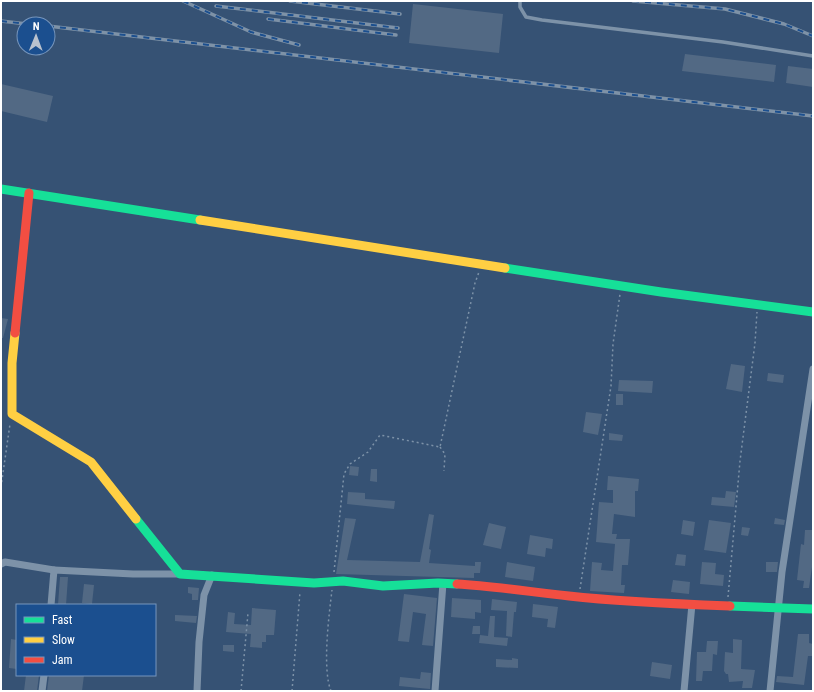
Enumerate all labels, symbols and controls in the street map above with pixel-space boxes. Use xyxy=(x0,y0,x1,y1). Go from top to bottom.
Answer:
north arrow xyxy=(16,16,56,56)
text: N xyxy=(33,20,40,33)
legend xyxy=(16,604,156,676)
text: Fast xyxy=(52,613,73,627)
text: Slow xyxy=(52,633,75,647)
text: Jam xyxy=(52,653,73,667)

